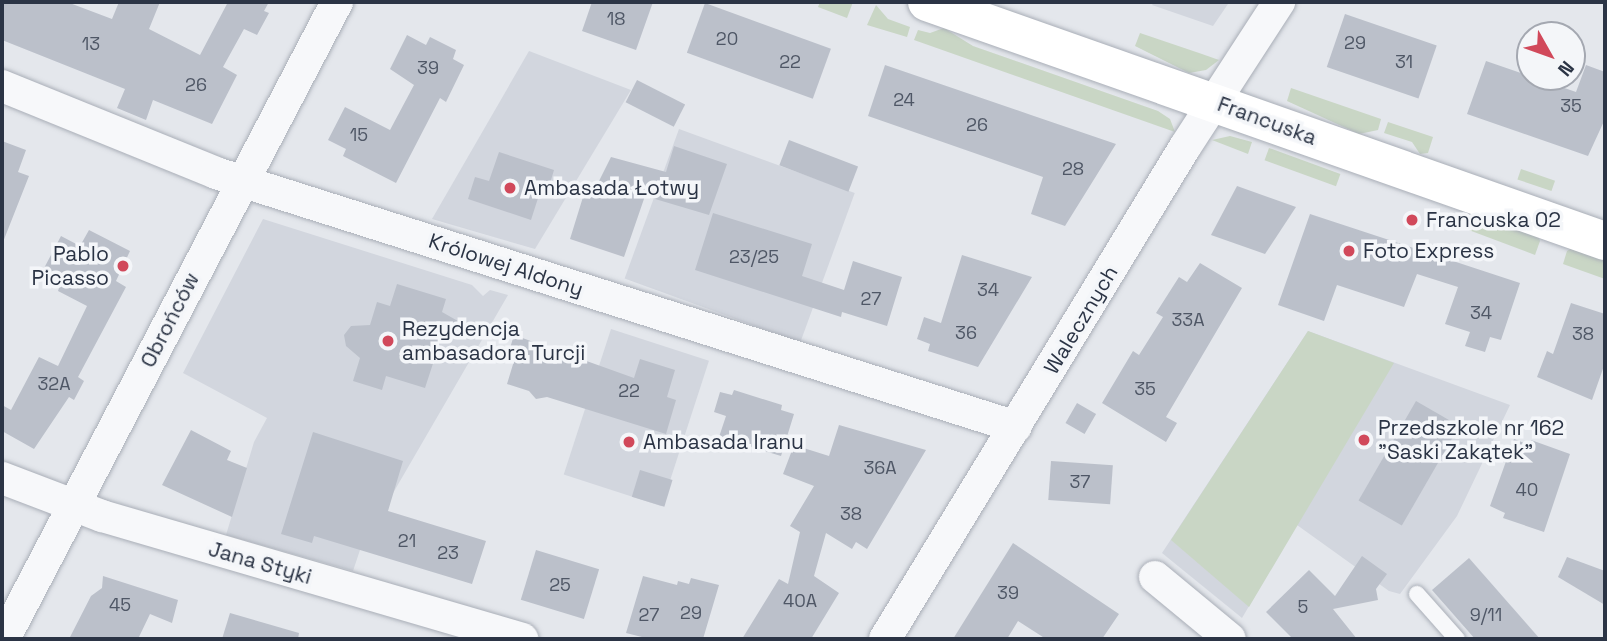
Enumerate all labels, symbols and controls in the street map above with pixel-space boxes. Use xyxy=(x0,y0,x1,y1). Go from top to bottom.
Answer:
house number: 18 xyxy=(607,8,625,30)
north arrow xyxy=(1516,21,1586,91)
house number: 20 xyxy=(716,28,738,50)
house number: 29 xyxy=(1344,32,1366,54)
house number: 13 xyxy=(82,33,100,55)
house number: 22 xyxy=(779,51,801,73)
house number: 31 xyxy=(1395,51,1413,73)
text: N xyxy=(1552,56,1580,81)
house number: 39 xyxy=(417,57,439,79)
house number: 26 xyxy=(185,74,207,96)
house number: 24 xyxy=(893,89,915,111)
street label: Francuska xyxy=(1214,91,1320,151)
house number: 35 xyxy=(1560,95,1582,117)
house number: 26 xyxy=(966,114,988,136)
house number: 15 xyxy=(350,124,368,146)
house number: 28 xyxy=(1062,158,1084,180)
place label: Ambasada Łotwy xyxy=(524,175,699,201)
marker: Ambasada Łotwy xyxy=(502,180,518,196)
place label: Francuska 02 xyxy=(1426,207,1561,233)
marker: Francuska 02 xyxy=(1404,212,1420,228)
street label: Królowej Aldony xyxy=(425,228,587,302)
place label: Foto Express xyxy=(1363,238,1494,264)
place label: Pablo Picasso xyxy=(32,241,109,291)
marker: Foto Express xyxy=(1341,243,1357,259)
house number: 23/25 xyxy=(729,246,779,268)
marker: Pablo Picasso xyxy=(115,258,131,274)
street label: Walecznych xyxy=(1039,261,1123,379)
street label: Obrońców xyxy=(135,268,205,372)
house number: 34 xyxy=(977,279,999,301)
house number: 27 xyxy=(861,288,881,310)
house number: 34 xyxy=(1470,302,1492,324)
house number: 33A xyxy=(1171,309,1205,331)
place label: Rezydencja ambasadora Turcji xyxy=(402,316,586,366)
house number: 36 xyxy=(955,322,977,344)
house number: 38 xyxy=(1572,323,1594,345)
marker: Rezydencja ambasadora Turcji xyxy=(380,333,396,349)
house number: 32A xyxy=(37,373,71,395)
house number: 35 xyxy=(1134,378,1156,400)
house number: 22 xyxy=(618,380,640,402)
place label: Przedszkole nr 162 "Saski Zakątek" xyxy=(1378,415,1564,465)
place label: Ambasada Iranu xyxy=(643,429,804,455)
marker: Przedszkole nr 162 "Saski Zakątek" xyxy=(1356,432,1372,448)
marker: Ambasada Iranu xyxy=(621,434,637,450)
house number: 36A xyxy=(863,457,897,479)
house number: 37 xyxy=(1069,471,1091,493)
house number: 40 xyxy=(1516,479,1538,501)
house number: 38 xyxy=(840,503,862,525)
house number: 21 xyxy=(398,530,416,552)
street label: Jana Styki xyxy=(205,536,315,590)
house number: 23 xyxy=(437,542,459,564)
house number: 25 xyxy=(549,574,571,596)
house number: 39 xyxy=(997,582,1019,604)
house number: 40A xyxy=(783,590,817,612)
house number: 45 xyxy=(109,594,131,616)
house number: 5 xyxy=(1298,596,1308,618)
house number: 29 xyxy=(680,602,702,624)
house number: 27 xyxy=(639,604,659,626)
house number: 9/11 xyxy=(1470,604,1502,626)

